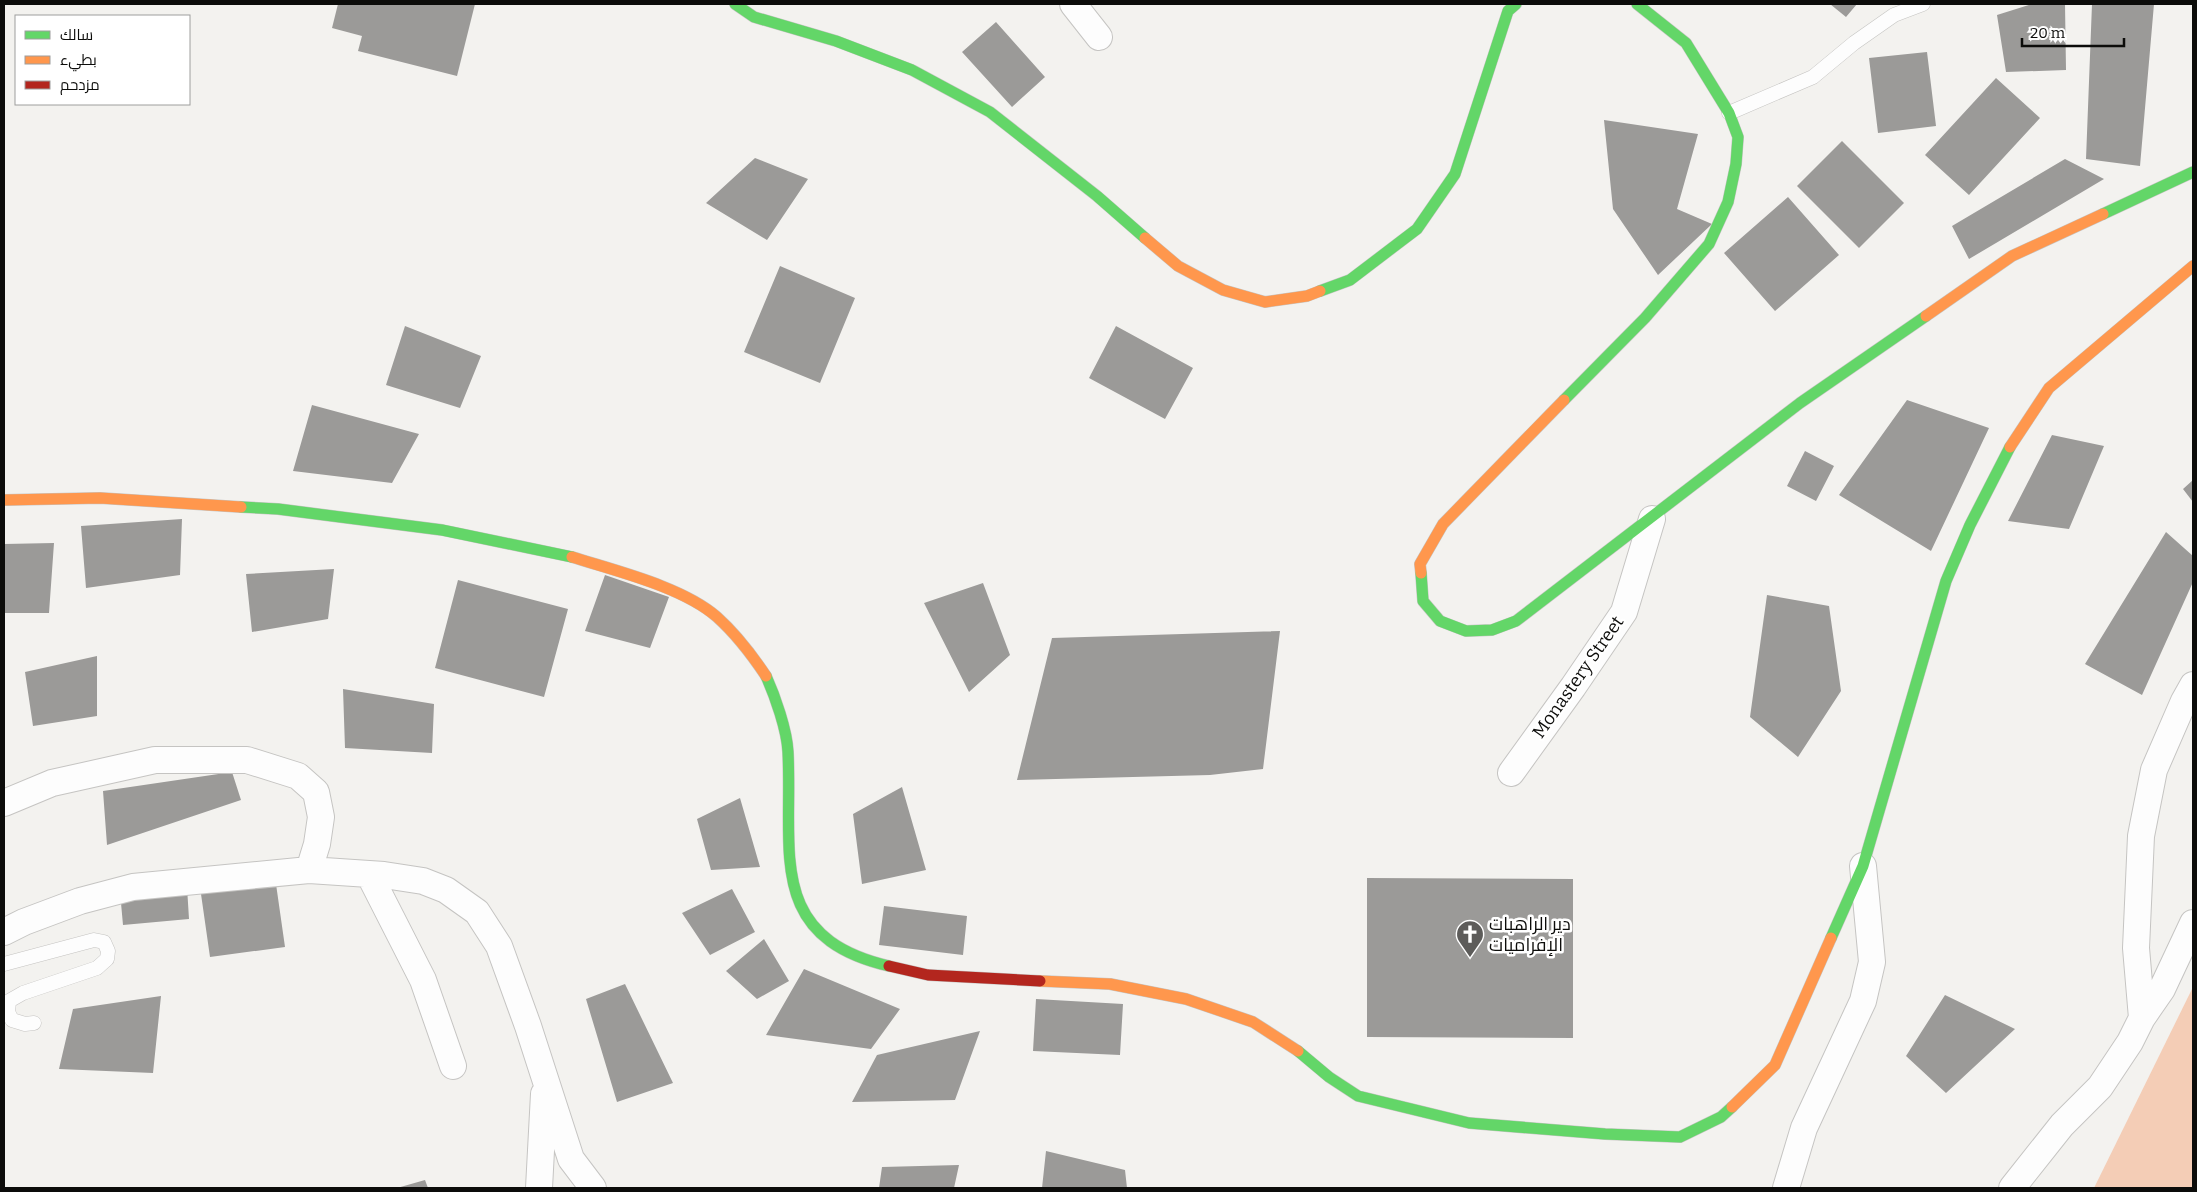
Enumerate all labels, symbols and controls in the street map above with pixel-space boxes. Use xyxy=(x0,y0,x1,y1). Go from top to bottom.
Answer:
legend xyxy=(15,15,190,105)
scale bar xyxy=(2022,15,2124,47)
text: 20 m xyxy=(2030,24,2066,42)
text: سالك xyxy=(60,26,93,44)
text: بطيء xyxy=(60,51,97,72)
text: مزدحم xyxy=(60,76,100,95)
street label: Monastery Street xyxy=(1528,611,1629,742)
place label: دير الراهبات الإفراميات xyxy=(1489,913,1571,956)
church icon: دير الراهبات الإفراميات xyxy=(1455,919,1485,958)

